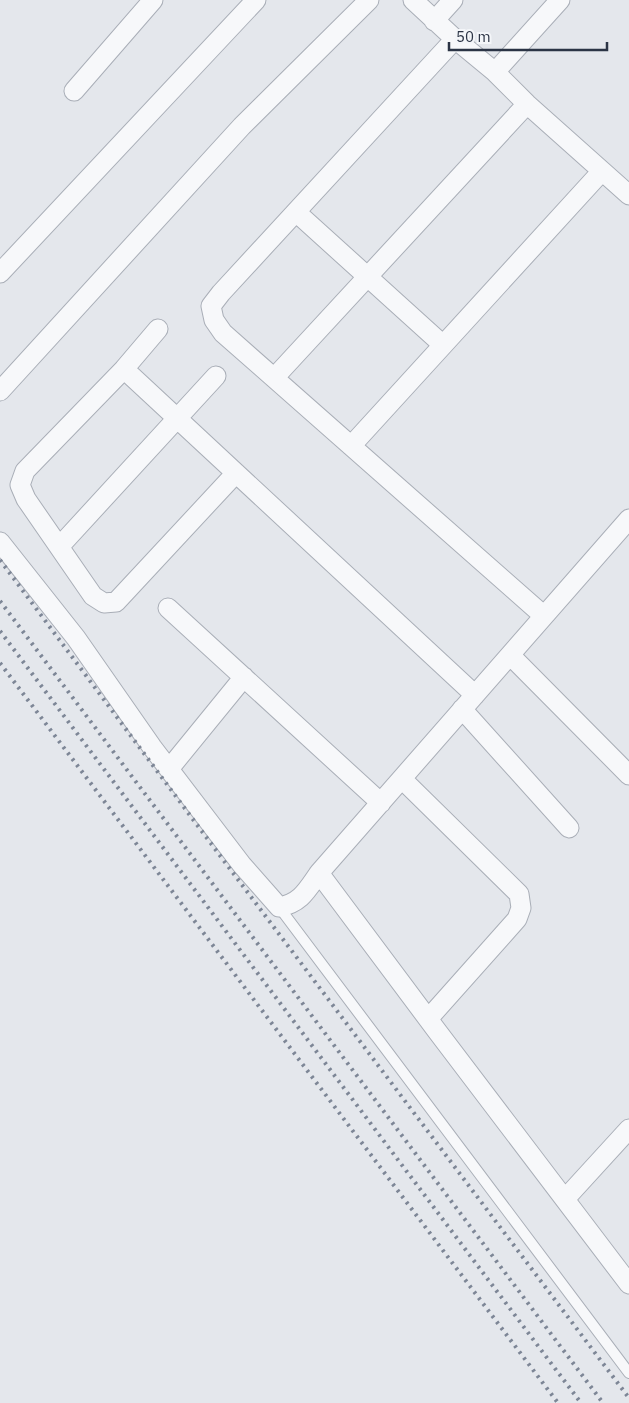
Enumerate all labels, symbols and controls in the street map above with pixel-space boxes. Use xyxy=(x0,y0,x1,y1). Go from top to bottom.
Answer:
scale bar xyxy=(449,20,606,52)
text: 50 m xyxy=(456,27,491,46)

